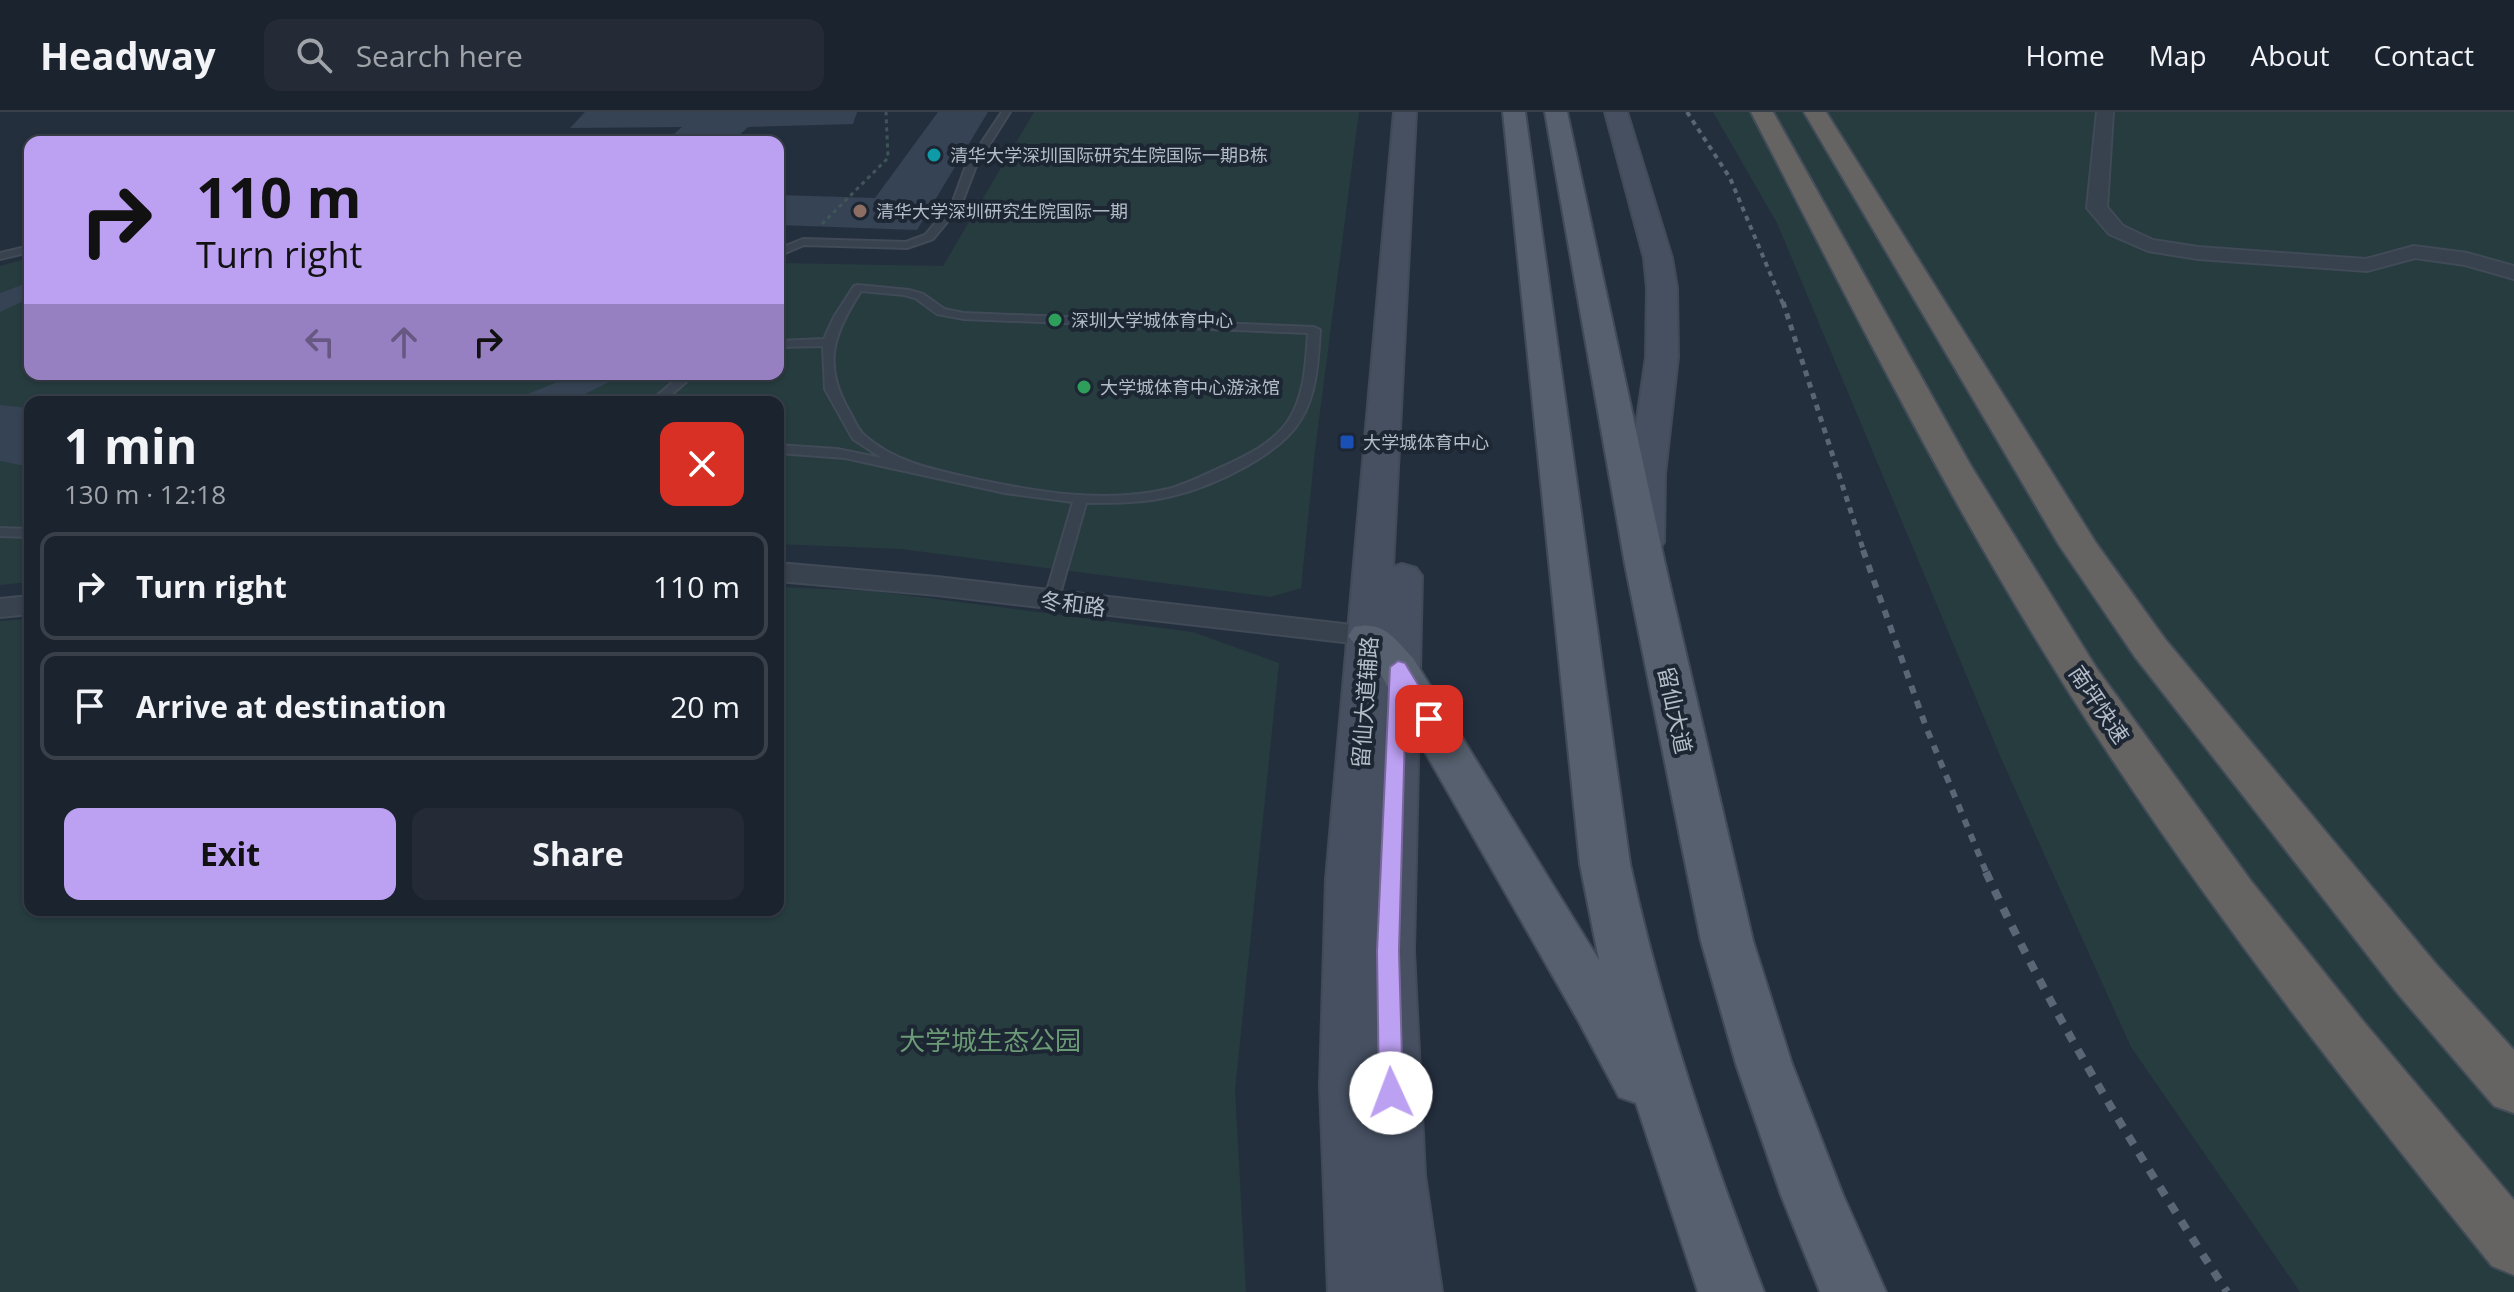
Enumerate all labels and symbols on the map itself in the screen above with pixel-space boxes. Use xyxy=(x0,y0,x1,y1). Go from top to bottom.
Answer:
place label: 清华大学深圳国际研究生院国际一期B栋 xyxy=(950,143,1268,167)
marker: 清华大学深圳国际研究生院国际一期B栋 xyxy=(925,146,943,164)
place label: 清华大学深圳研究生院国际一期 xyxy=(876,199,1128,223)
marker: 清华大学深圳研究生院国际一期 xyxy=(851,202,869,220)
place label: 深圳大学城体育中心 xyxy=(1071,308,1233,332)
marker: 深圳大学城体育中心 xyxy=(1046,311,1064,329)
place label: 大学城体育中心游泳馆 xyxy=(1100,375,1280,399)
marker: 大学城体育中心游泳馆 xyxy=(1075,378,1093,396)
place label: 大学城体育中心 xyxy=(1363,430,1489,454)
marker: 大学城体育中心 xyxy=(1338,433,1356,451)
street label: 冬和路 xyxy=(1038,584,1108,622)
street label: 留仙大道辅路 xyxy=(1344,635,1384,769)
street label: 南坪快速 xyxy=(2063,659,2137,749)
street label: 留仙大道 xyxy=(1652,664,1700,756)
pin xyxy=(1395,685,1463,753)
park label: 大学城生态公园 xyxy=(899,1022,1081,1058)
position arrow xyxy=(1349,1051,1433,1135)

